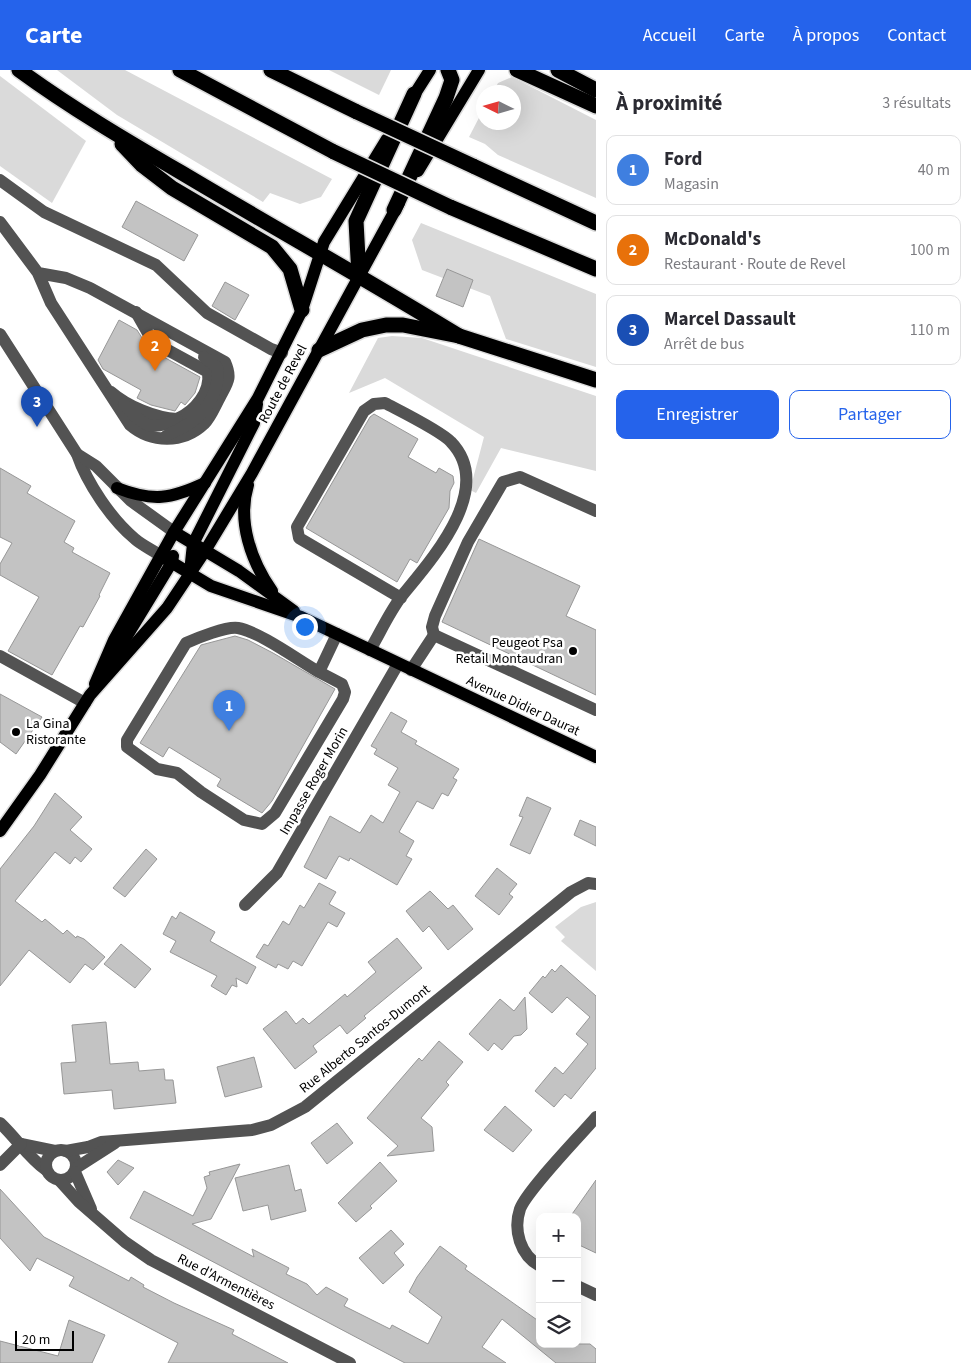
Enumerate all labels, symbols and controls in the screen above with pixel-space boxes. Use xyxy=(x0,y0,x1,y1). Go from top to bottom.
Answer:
text: Carte xyxy=(25,18,82,53)
text: Accueil xyxy=(643,23,696,48)
text: Carte xyxy=(724,23,765,48)
text: À propos xyxy=(793,23,859,48)
text: Contact xyxy=(887,23,946,48)
north arrow xyxy=(476,85,521,130)
text: À proximité xyxy=(616,88,722,118)
text: 3 résultats xyxy=(882,92,951,114)
text: Ford xyxy=(664,146,702,173)
text: 1 xyxy=(629,159,637,181)
text: 40 m xyxy=(918,159,950,181)
text: Magasin xyxy=(664,173,719,195)
text: McDonald's xyxy=(664,226,761,253)
text: 2 xyxy=(629,239,637,261)
text: 100 m xyxy=(910,239,950,261)
text: Restaurant · Route de Revel xyxy=(664,253,846,275)
text: Marcel Dassault xyxy=(664,306,796,333)
text: 3 xyxy=(629,319,637,341)
text: 110 m xyxy=(910,319,950,341)
pin: 2 xyxy=(139,330,171,371)
text: Arrêt de bus xyxy=(664,333,744,355)
street label: Route de Revel xyxy=(254,341,312,427)
pin: 3 xyxy=(21,386,53,427)
button: Enregistrer xyxy=(616,390,779,439)
button: Partager xyxy=(789,390,951,439)
your location xyxy=(292,614,318,640)
place label: Peugeot Psa Retail Montaudran xyxy=(456,633,563,669)
marker: Peugeot Psa Retail Montaudran xyxy=(567,645,579,657)
street label: Avenue Didier Daurat xyxy=(463,671,583,741)
pin: 1 xyxy=(213,690,245,731)
place label: La Gina Ristorante xyxy=(26,714,86,750)
street label: Impasse Roger Morin xyxy=(275,723,353,839)
marker: La Gina Ristorante xyxy=(10,726,22,738)
street label: Rue Alberto Santos-Dumont xyxy=(295,980,435,1098)
map controls xyxy=(536,1213,581,1348)
button: + xyxy=(536,1213,581,1258)
street label: Rue d'Armentières xyxy=(174,1249,278,1315)
button: − xyxy=(536,1258,581,1303)
button: layers xyxy=(536,1303,581,1348)
scale bar xyxy=(15,1328,74,1351)
text: 20 m xyxy=(22,1330,50,1350)

